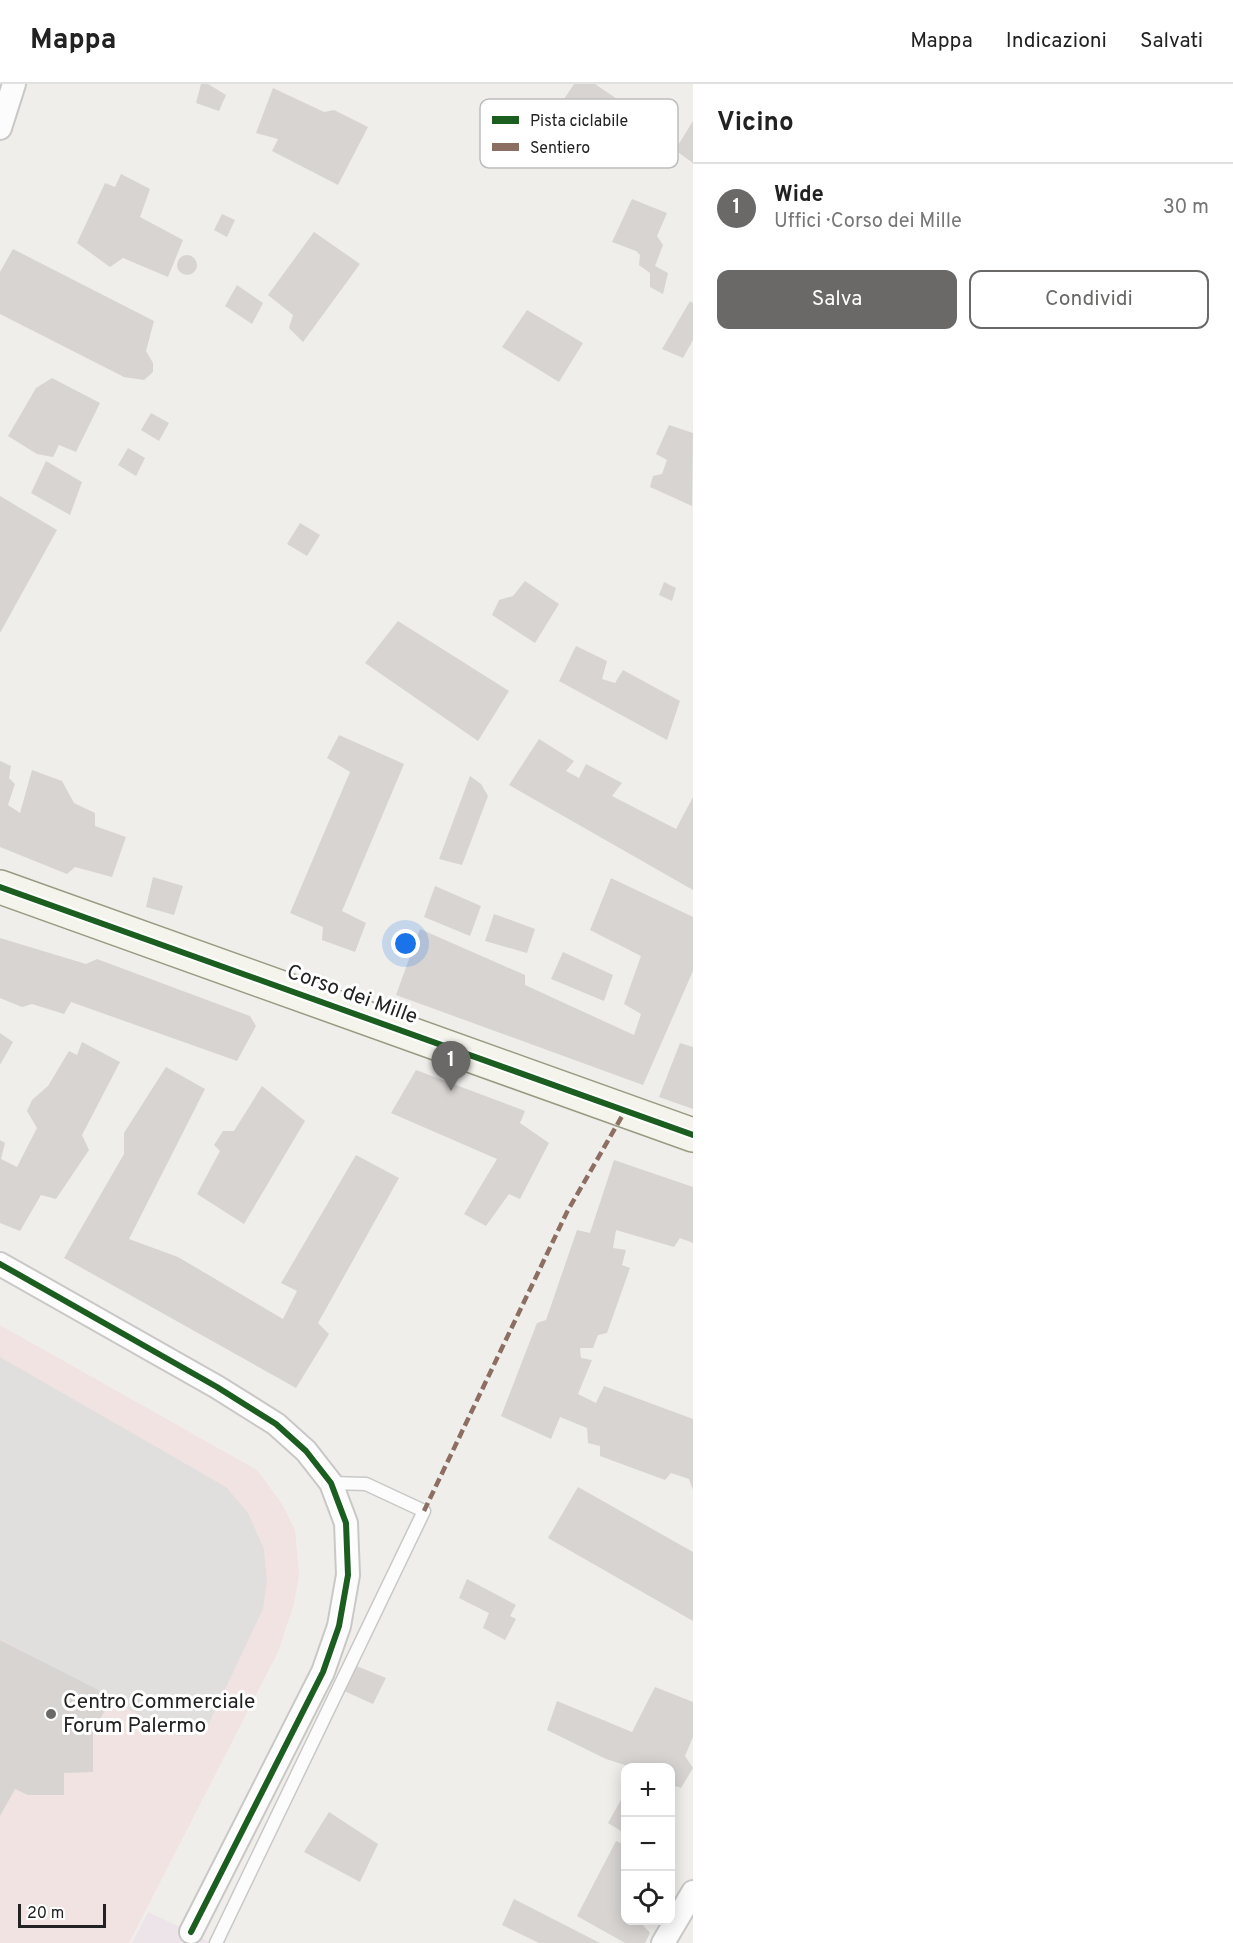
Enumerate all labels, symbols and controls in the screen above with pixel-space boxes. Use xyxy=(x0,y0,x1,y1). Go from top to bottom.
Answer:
text: Mappa xyxy=(30,23,116,59)
text: Mappa xyxy=(910,28,973,55)
text: Indicazioni xyxy=(1006,28,1107,55)
text: Salvati xyxy=(1140,28,1203,55)
legend xyxy=(480,99,678,168)
text: Vicino xyxy=(717,107,794,140)
text: Pista ciclabile xyxy=(530,112,628,132)
text: Sentiero xyxy=(530,139,590,159)
text: Wide xyxy=(774,182,824,209)
text: 1 xyxy=(733,195,741,221)
text: 30 m xyxy=(1163,195,1209,221)
text: Uffici · Corso dei Mille xyxy=(774,209,962,235)
button: Salva xyxy=(717,270,957,329)
button: Condividi xyxy=(969,270,1209,329)
your location xyxy=(391,929,420,958)
street label: Corso dei Mille xyxy=(283,959,421,1031)
pin: 1 xyxy=(432,1042,470,1091)
place label: Centro Commerciale Forum Palermo xyxy=(63,1689,255,1740)
marker: Centro Commerciale Forum Palermo xyxy=(44,1707,58,1721)
map controls xyxy=(621,1763,675,1925)
button: + xyxy=(621,1763,675,1817)
button: − xyxy=(621,1817,675,1871)
button: locate xyxy=(621,1871,675,1925)
scale bar xyxy=(18,1901,106,1928)
text: 20 m xyxy=(27,1904,64,1924)

